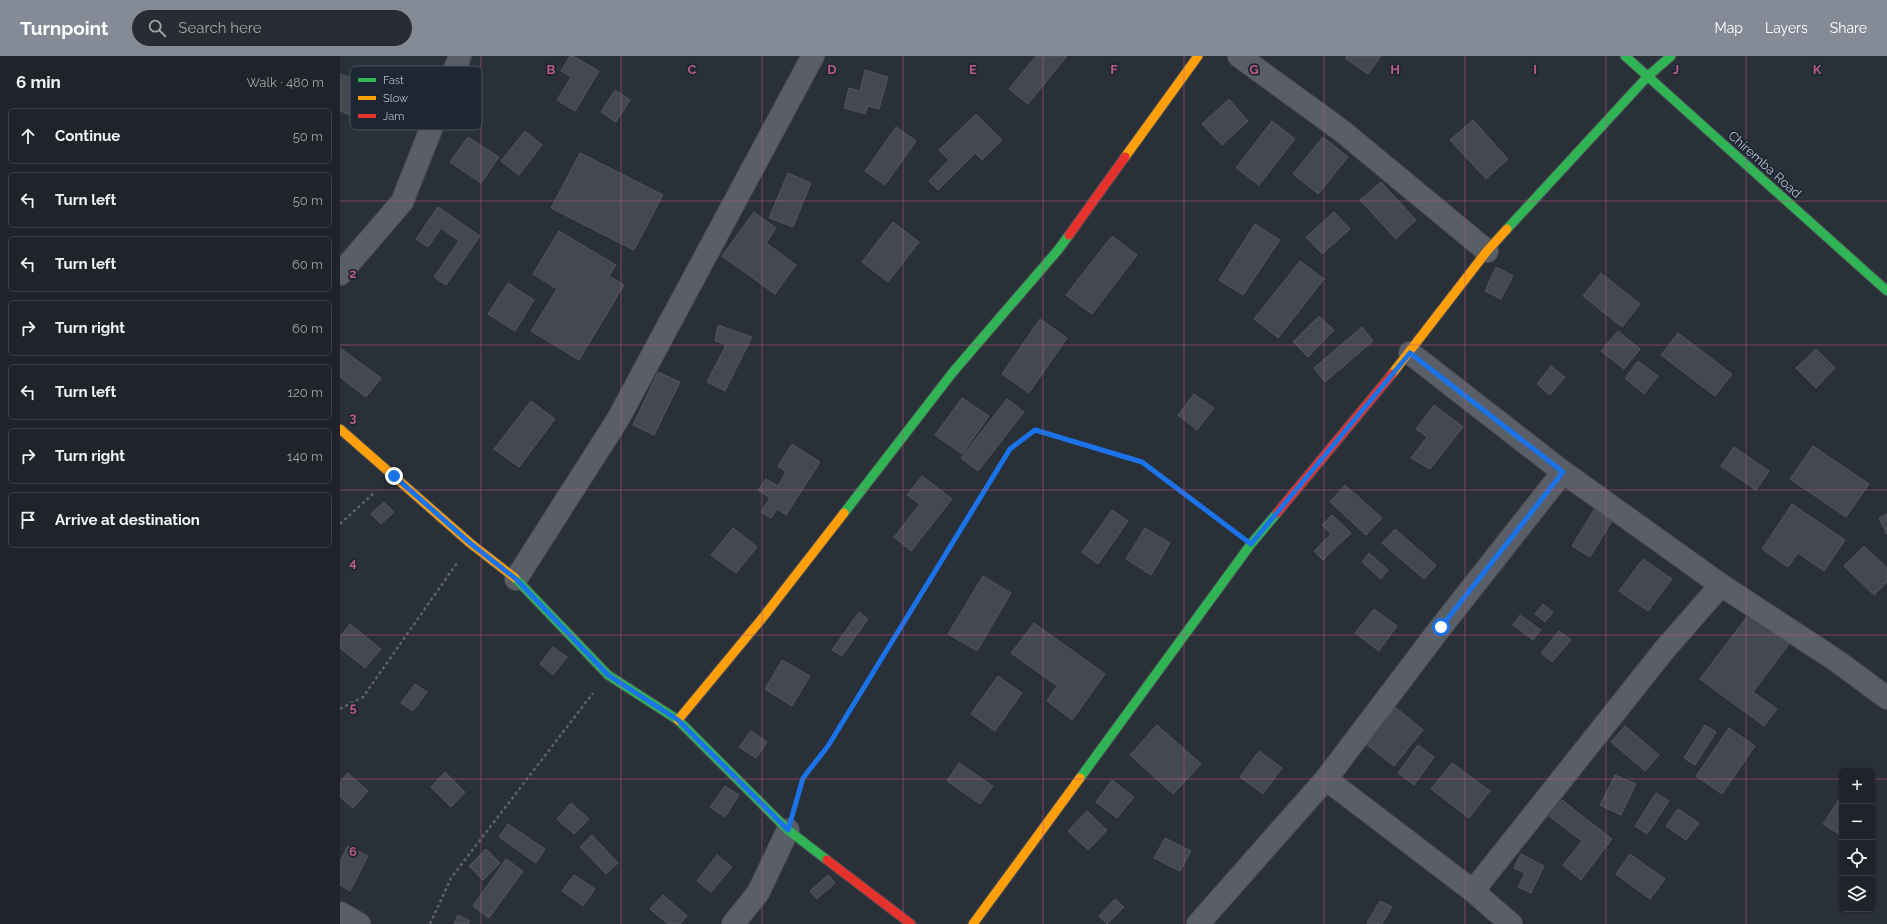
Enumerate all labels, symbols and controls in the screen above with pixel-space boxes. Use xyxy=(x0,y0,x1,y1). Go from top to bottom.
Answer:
search box xyxy=(132,10,412,46)
text: Turnpoint xyxy=(20,17,108,39)
icon: search xyxy=(146,17,168,39)
text: Search here xyxy=(178,19,262,37)
text: Map xyxy=(1715,20,1743,36)
text: Layers xyxy=(1765,20,1808,36)
text: Share xyxy=(1830,20,1867,36)
text: B xyxy=(547,62,556,77)
text: C xyxy=(688,62,697,77)
text: D xyxy=(827,62,837,77)
text: E xyxy=(969,62,977,77)
text: F xyxy=(1110,62,1118,77)
text: G xyxy=(1249,62,1259,77)
text: H xyxy=(1390,62,1400,77)
text: I xyxy=(1533,62,1537,77)
text: J xyxy=(1673,62,1679,77)
text: K xyxy=(1813,62,1822,77)
legend xyxy=(350,66,482,130)
text: 6 min xyxy=(16,72,61,92)
text: Fast xyxy=(383,74,404,87)
text: Walk · 480 m xyxy=(246,75,324,90)
text: Slow xyxy=(383,92,408,105)
text: Jam xyxy=(383,110,404,123)
icon: ahead xyxy=(17,125,39,147)
text: Continue xyxy=(55,127,120,145)
street label: Chiremba Road xyxy=(1725,128,1804,201)
text: 50 m xyxy=(293,129,323,144)
icon: left xyxy=(17,189,39,211)
text: Turn left xyxy=(55,191,116,209)
text: 50 m xyxy=(293,193,323,208)
icon: left xyxy=(17,253,39,275)
text: Turn left xyxy=(55,255,116,273)
text: 60 m xyxy=(292,257,323,272)
text: 2 xyxy=(349,266,357,281)
icon: right xyxy=(17,317,39,339)
text: Turn right xyxy=(55,319,125,337)
text: 60 m xyxy=(292,321,323,336)
icon: left xyxy=(17,381,39,403)
text: Turn left xyxy=(55,383,116,401)
text: 120 m xyxy=(287,385,323,400)
text: 3 xyxy=(349,410,357,425)
icon: right xyxy=(17,445,39,467)
text: Turn right xyxy=(55,447,125,465)
text: 140 m xyxy=(287,449,323,464)
route end xyxy=(385,467,403,485)
icon: arrive xyxy=(17,509,39,531)
text: Arrive at destination xyxy=(55,511,200,529)
text: 4 xyxy=(349,555,357,570)
route start xyxy=(1432,618,1450,636)
text: 5 xyxy=(349,700,357,715)
map controls xyxy=(1839,768,1875,912)
button: + xyxy=(1839,768,1875,804)
button: − xyxy=(1839,804,1875,840)
button: locate xyxy=(1839,840,1875,876)
text: 6 xyxy=(349,844,357,859)
button: layers xyxy=(1839,876,1875,912)

